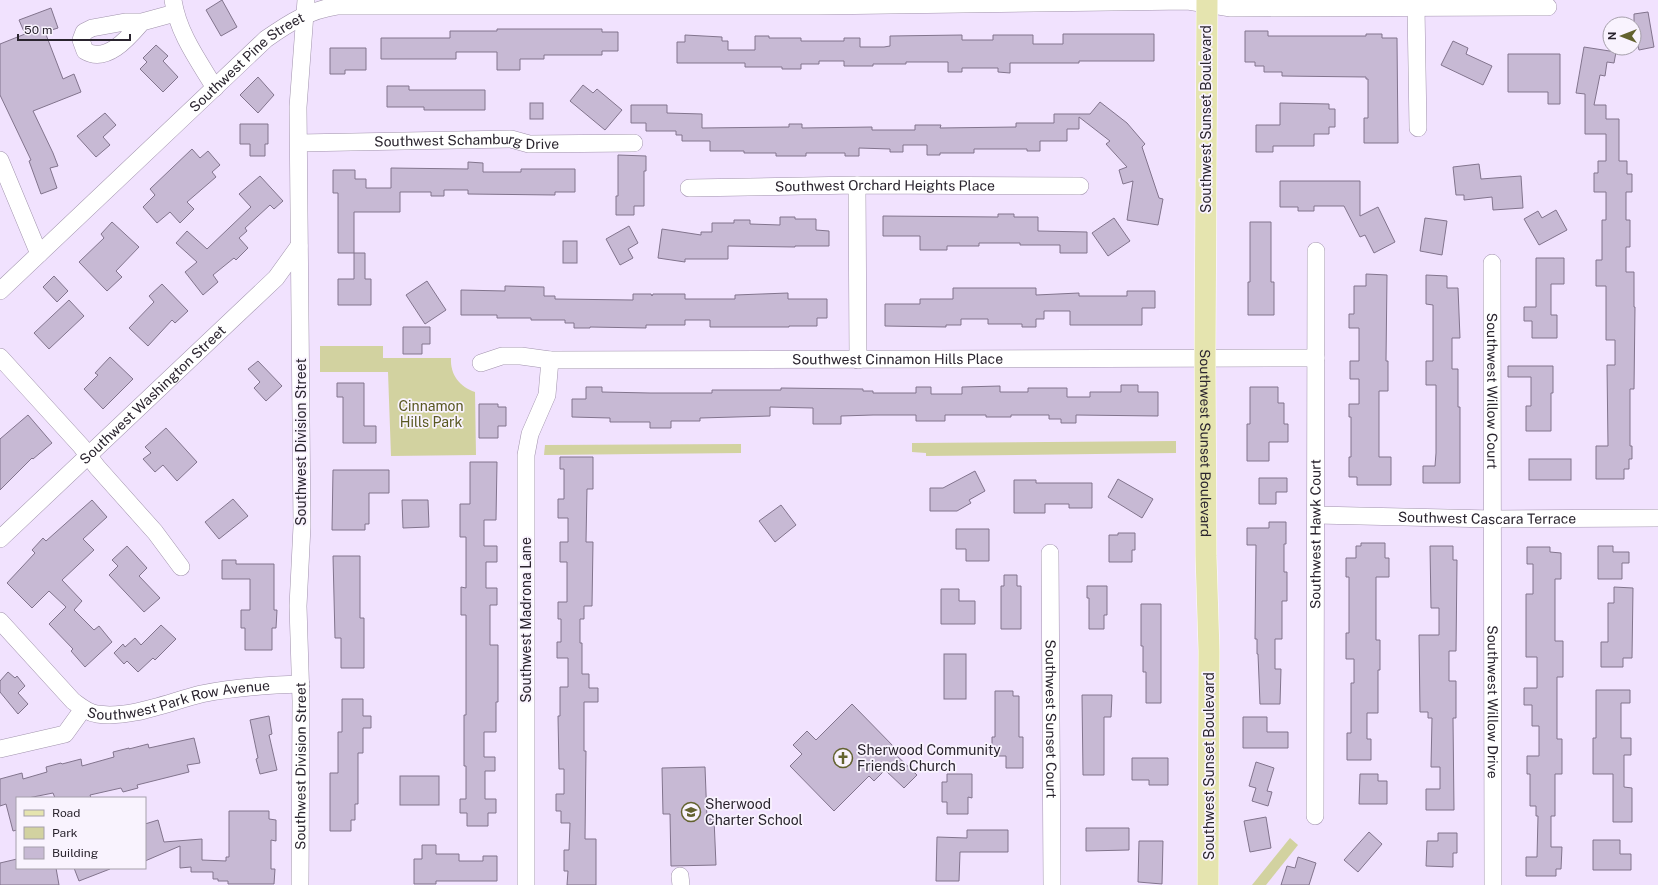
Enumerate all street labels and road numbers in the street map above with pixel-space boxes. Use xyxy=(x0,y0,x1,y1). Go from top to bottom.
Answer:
street label: Southwest Pine Street xyxy=(186,9,307,115)
street label: Southwest Sunset Boulevard xyxy=(1198,25,1214,213)
street label: Southwest Schamburg Drive xyxy=(374,131,559,152)
street label: Southwest Orchard Heights Place xyxy=(775,177,995,194)
street label: Southwest Willow Court xyxy=(1484,313,1500,469)
street label: Southwest Washington Street xyxy=(76,322,229,467)
street label: Southwest Sunset Boulevard xyxy=(1197,349,1214,537)
street label: Southwest Cinnamon Hills Place xyxy=(792,351,1003,367)
street label: Southwest Division Street xyxy=(293,358,309,526)
street label: Southwest Hawk Court xyxy=(1307,459,1324,609)
street label: Southwest Cascara Terrace xyxy=(1398,509,1576,527)
street label: Southwest Madrona Lane xyxy=(518,537,534,703)
street label: Southwest Willow Drive xyxy=(1485,625,1501,779)
street label: Southwest Sunset Court xyxy=(1043,639,1059,798)
street label: Southwest Sunset Boulevard xyxy=(1201,672,1217,860)
street label: Southwest Park Row Avenue xyxy=(85,677,270,723)
street label: Southwest Division Street xyxy=(292,682,309,850)

